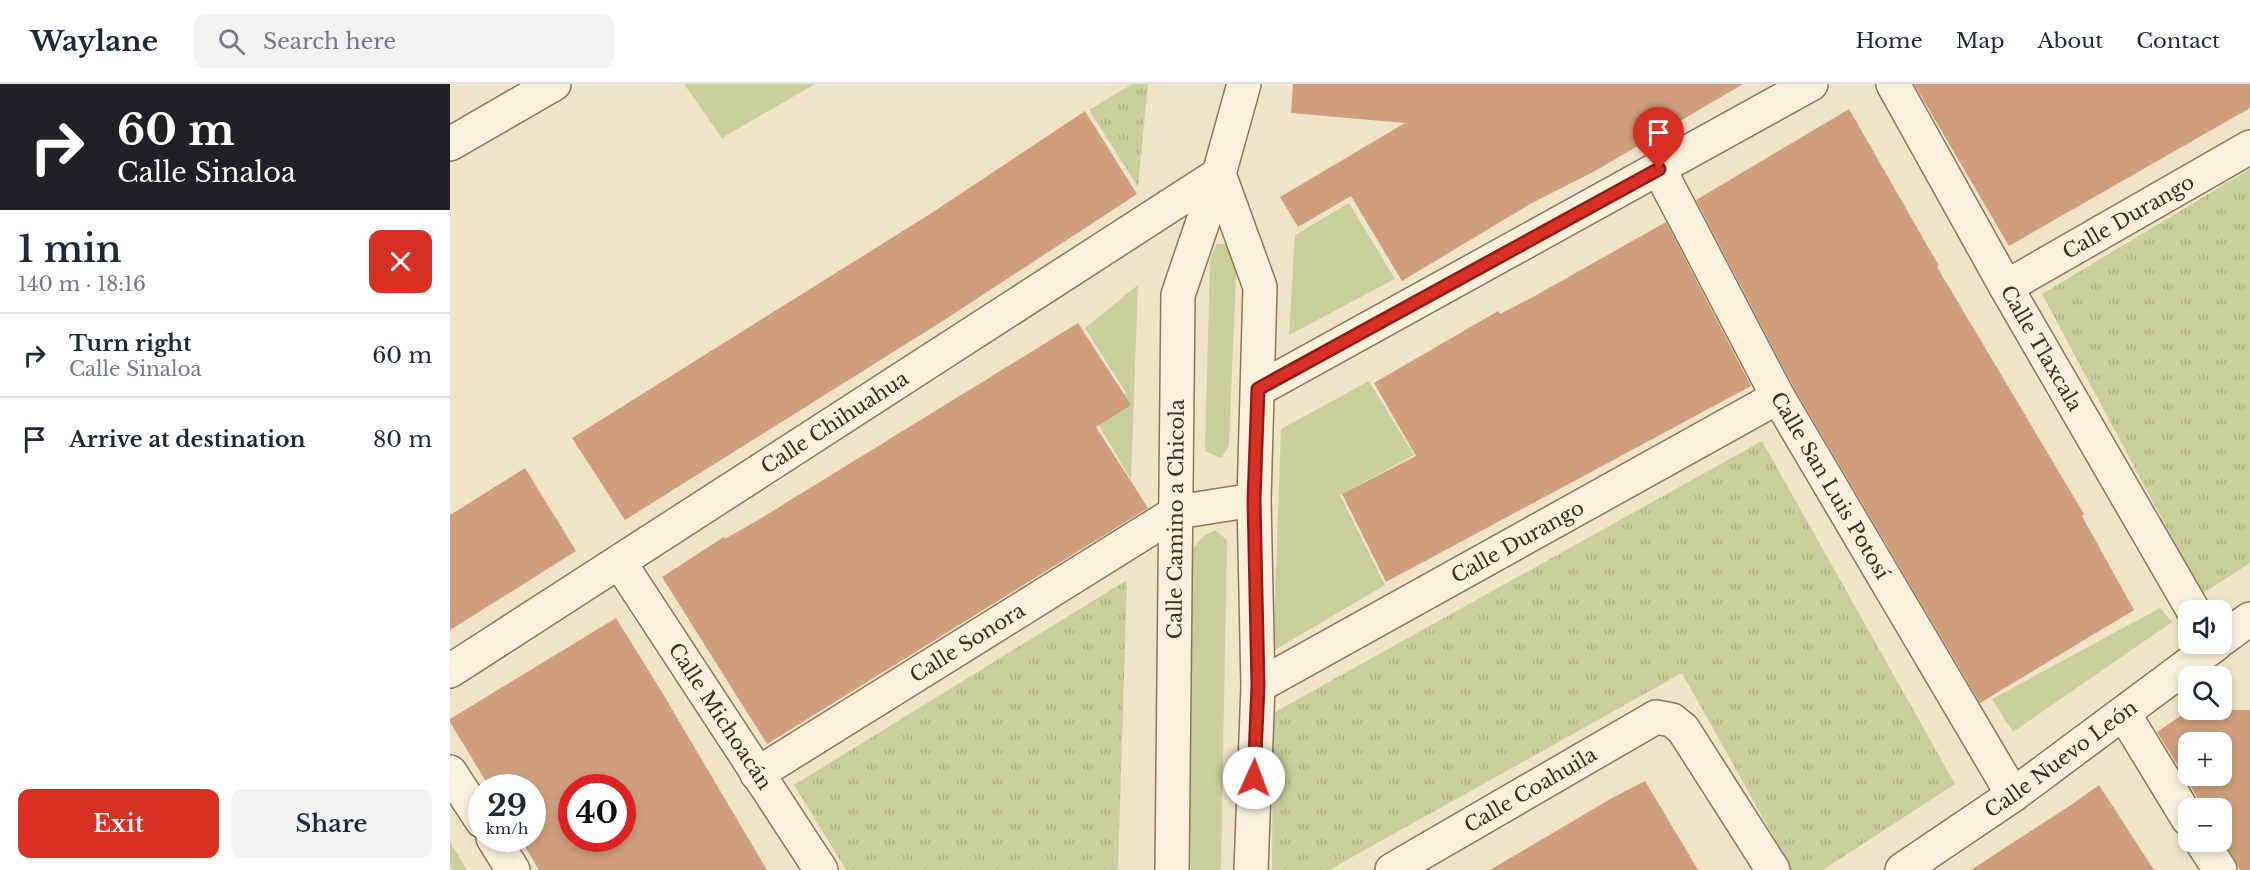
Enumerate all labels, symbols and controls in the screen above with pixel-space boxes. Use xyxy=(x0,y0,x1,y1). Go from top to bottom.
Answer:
search box xyxy=(194,14,614,68)
text: Waylane xyxy=(30,24,158,59)
icon: search xyxy=(215,25,248,58)
text: Search here xyxy=(263,28,396,55)
text: Home xyxy=(1856,28,1923,54)
text: Map xyxy=(1956,28,2004,54)
text: About xyxy=(2037,28,2103,54)
text: Contact xyxy=(2136,28,2220,54)
text: 60 m xyxy=(117,104,235,156)
pin xyxy=(1633,107,1684,169)
icon: right xyxy=(18,108,96,186)
icon: arrive xyxy=(1642,116,1675,149)
text: Calle Sinaloa xyxy=(117,156,296,189)
street label: Calle Durango xyxy=(2058,170,2198,264)
text: 1 min xyxy=(18,227,122,272)
button: close xyxy=(369,230,432,293)
text: 140 m · 18:16 xyxy=(18,272,146,296)
street label: Calle Tlaxcala xyxy=(1996,281,2088,416)
text: Turn right xyxy=(69,330,191,357)
icon: right xyxy=(18,339,51,372)
text: 60 m xyxy=(372,342,432,369)
text: Calle Sinaloa xyxy=(69,357,202,381)
street label: Calle Chihuahua xyxy=(757,366,914,479)
street label: Calle San Luis Potosí xyxy=(1766,388,1895,584)
street label: Calle Camino a Chicola xyxy=(1162,398,1189,639)
icon: arrive xyxy=(18,423,51,456)
text: Arrive at destination xyxy=(69,426,306,453)
text: 80 m xyxy=(373,426,432,453)
street label: Calle Durango xyxy=(1447,495,1588,588)
street label: Calle Sonora xyxy=(906,597,1030,688)
map controls xyxy=(2178,600,2232,852)
button: sound xyxy=(2178,600,2232,654)
street label: Calle Michoacán xyxy=(664,638,777,794)
button: search xyxy=(2178,666,2232,720)
street label: Calle Nuevo León xyxy=(1980,695,2142,823)
button: + xyxy=(2178,732,2232,786)
street label: Calle Coahuila xyxy=(1460,742,1602,838)
position arrow xyxy=(1222,746,1286,810)
speed limit sign: 40 xyxy=(558,774,636,852)
text: 29 xyxy=(487,787,527,824)
button: Exit xyxy=(18,789,219,858)
button: Share xyxy=(231,789,432,858)
button: − xyxy=(2178,798,2232,852)
text: km/h xyxy=(486,819,528,838)

